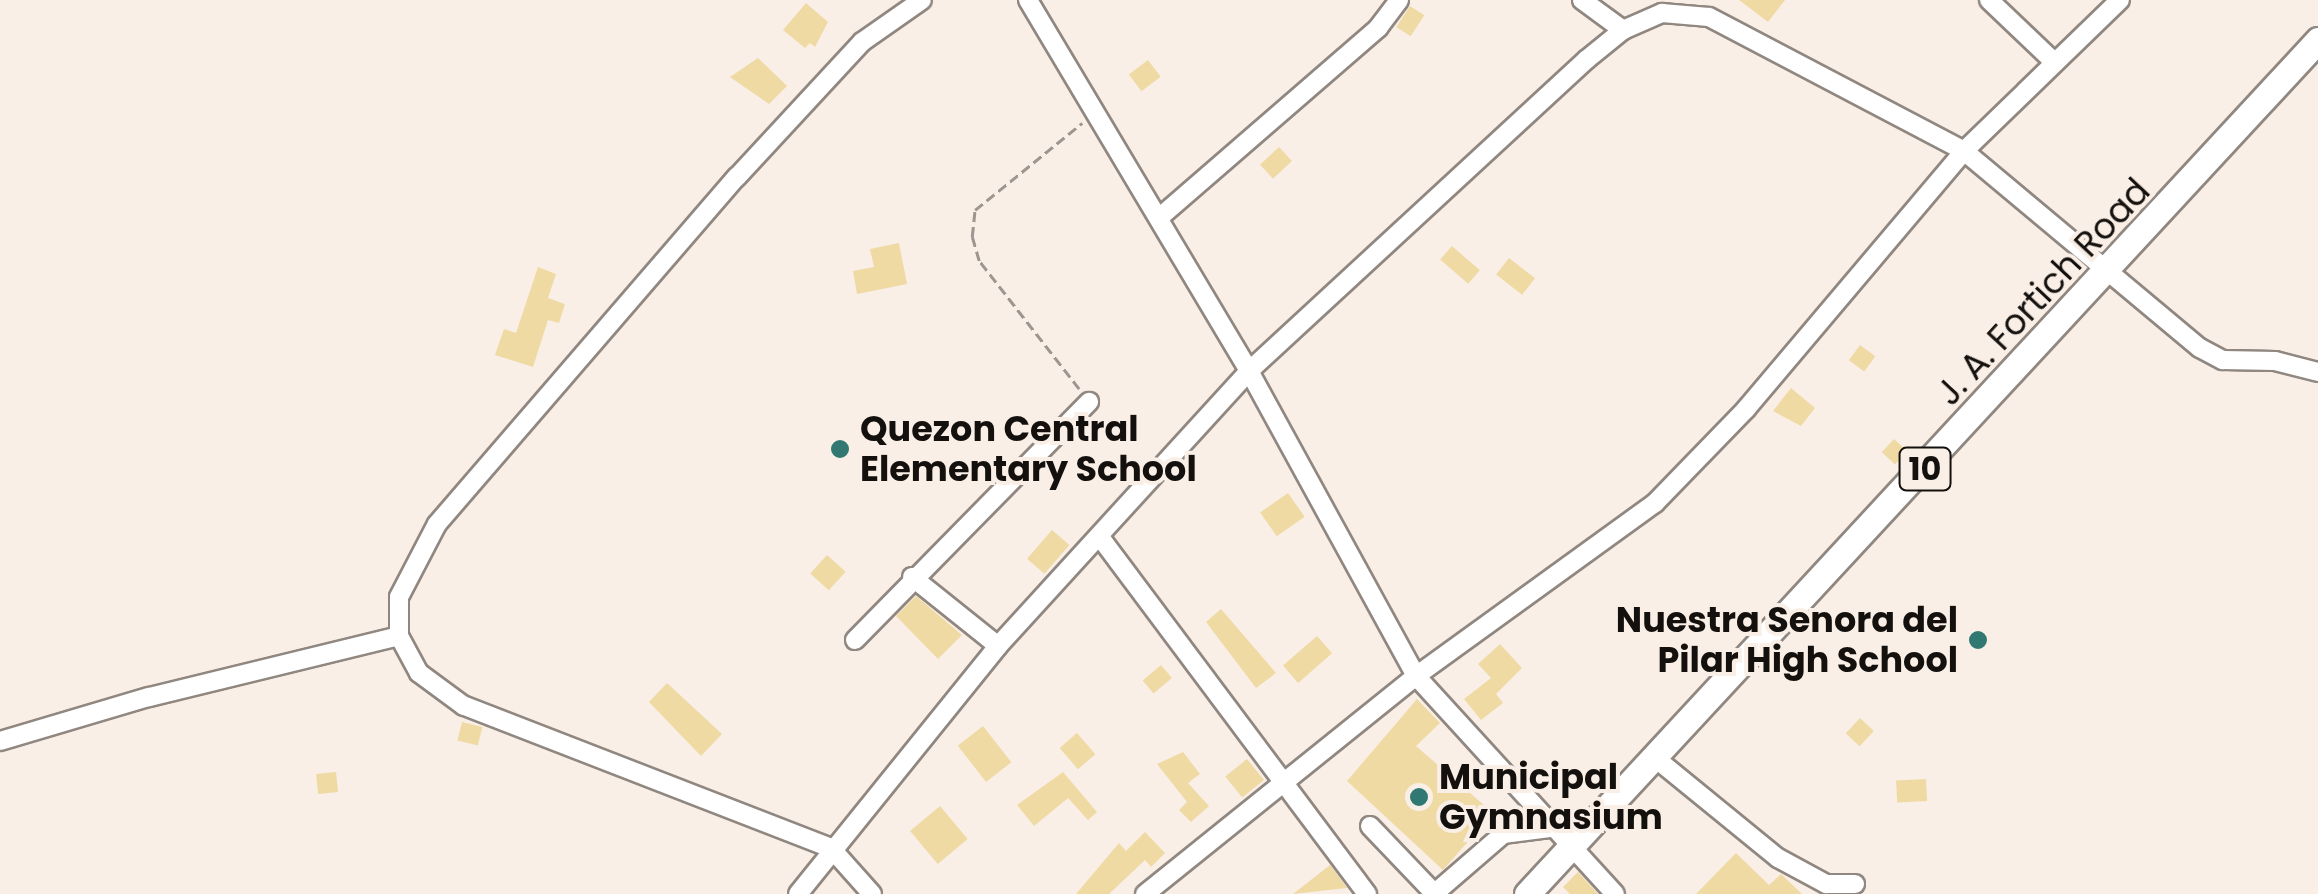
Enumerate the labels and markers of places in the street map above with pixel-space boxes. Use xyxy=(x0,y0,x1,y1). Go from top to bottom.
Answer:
place label: Quezon Central Elementary School xyxy=(860,408,1197,490)
marker: Quezon Central Elementary School xyxy=(829,438,851,460)
place label: Nuestra Senora del Pilar High School xyxy=(1616,599,1958,681)
marker: Nuestra Senora del Pilar High School xyxy=(1967,629,1989,651)
place label: Municipal Gymnasium xyxy=(1439,756,1663,838)
marker: Municipal Gymnasium xyxy=(1408,786,1430,808)

